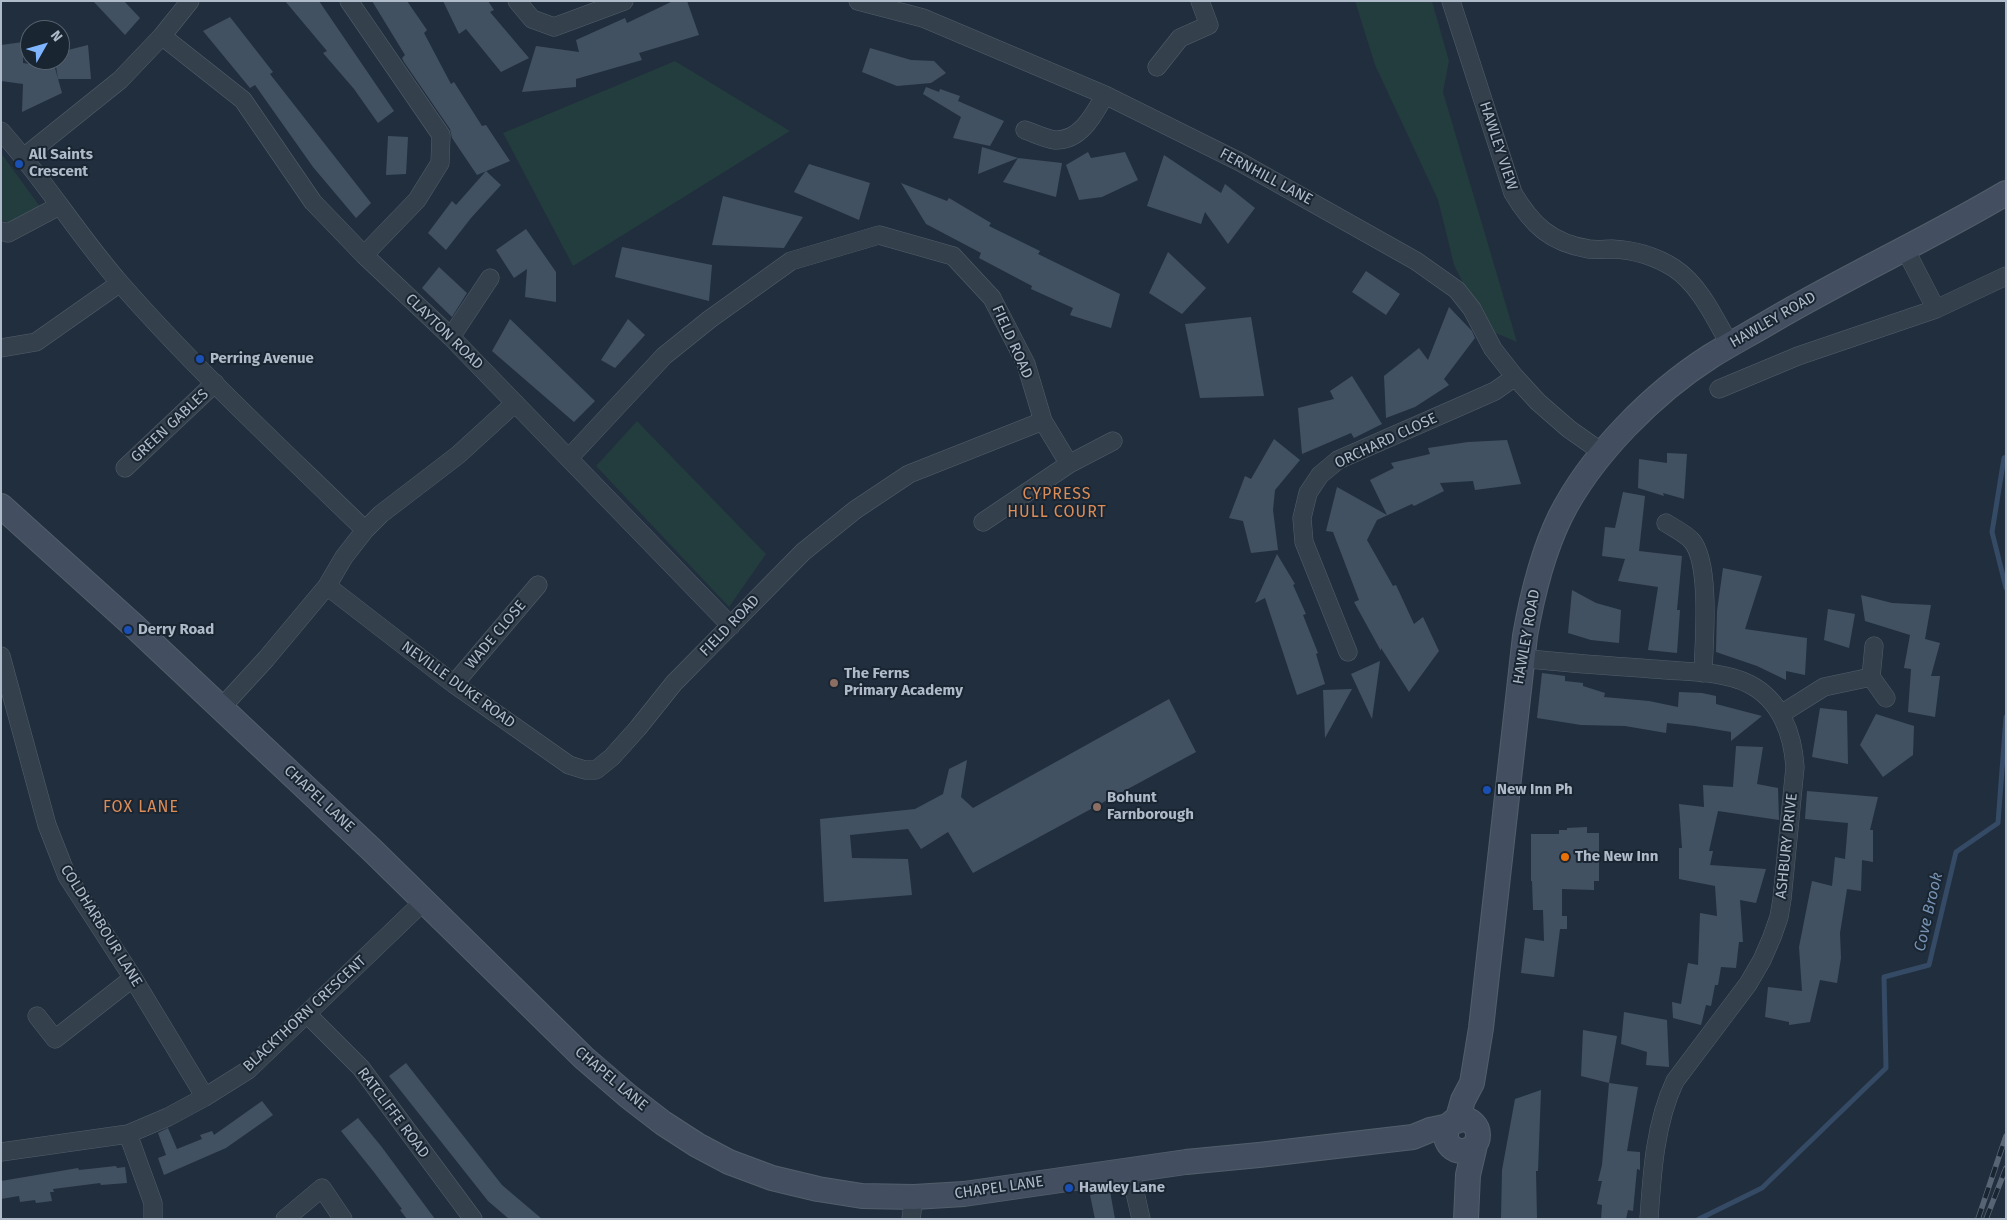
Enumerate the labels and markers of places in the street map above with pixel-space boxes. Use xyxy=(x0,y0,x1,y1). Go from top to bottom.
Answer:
place label: All Saints Crescent xyxy=(29,146,93,181)
marker: All Saints Crescent xyxy=(13,158,25,170)
place label: Perring Avenue xyxy=(210,350,314,368)
marker: Perring Avenue xyxy=(194,353,206,365)
place label: Derry Road xyxy=(138,621,214,639)
marker: Derry Road xyxy=(122,624,134,636)
place label: The Ferns Primary Academy xyxy=(844,665,963,700)
marker: The Ferns Primary Academy xyxy=(828,677,840,689)
place label: New Inn Ph xyxy=(1497,781,1573,799)
marker: New Inn Ph xyxy=(1481,784,1493,796)
place label: Bohunt Farnborough xyxy=(1107,789,1194,824)
marker: Bohunt Farnborough xyxy=(1091,801,1103,813)
place label: The New Inn xyxy=(1575,848,1658,866)
marker: The New Inn xyxy=(1559,851,1571,863)
place label: Hawley Lane xyxy=(1079,1179,1165,1197)
marker: Hawley Lane xyxy=(1063,1182,1075,1194)

